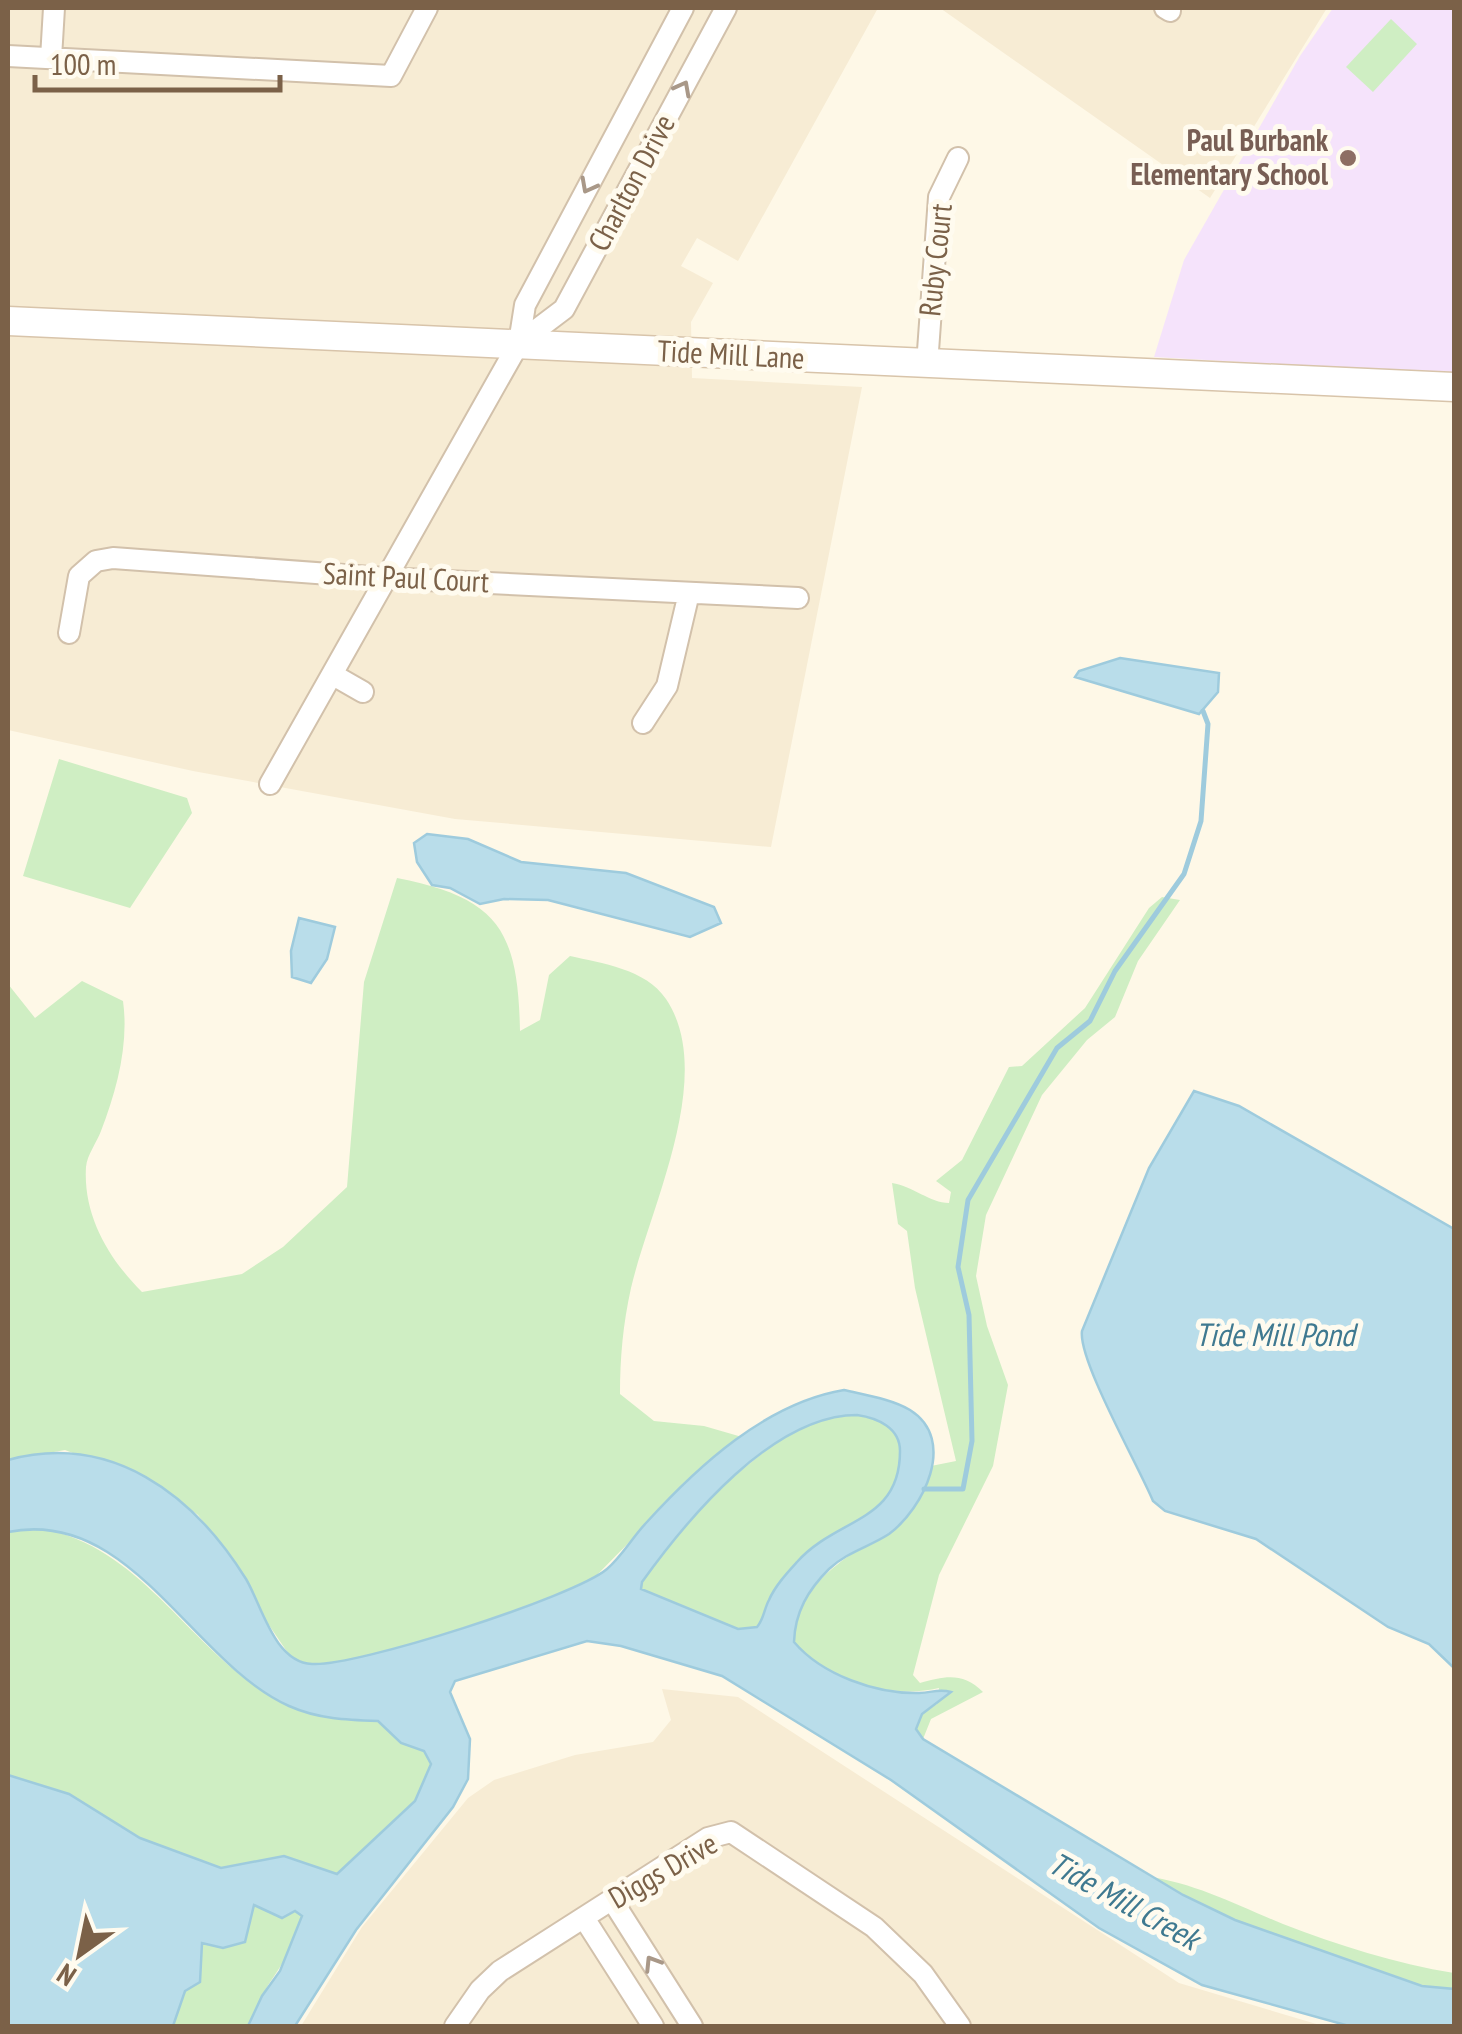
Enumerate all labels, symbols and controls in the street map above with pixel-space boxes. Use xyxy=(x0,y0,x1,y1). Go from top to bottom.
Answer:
scale bar xyxy=(35,30,280,92)
text: 100 m xyxy=(50,44,116,83)
one-way arrow xyxy=(671,81,690,99)
street label: Charlton Drive xyxy=(578,107,683,257)
place label: Paul Burbank Elementary School xyxy=(1130,120,1329,193)
marker: Paul Burbank Elementary School xyxy=(1337,147,1359,169)
one-way arrow xyxy=(581,176,600,194)
street label: Ruby Court xyxy=(909,201,960,318)
street label: Tide Mill Lane xyxy=(657,330,806,377)
street label: Saint Paul Court xyxy=(322,553,491,600)
water label: Tide Mill Pond xyxy=(1195,1313,1359,1355)
street label: Diggs Drive xyxy=(601,1823,724,1916)
water label: Tide Mill Creek xyxy=(1042,1842,1210,1960)
north arrow xyxy=(30,1904,130,2004)
text: N xyxy=(50,1956,83,1995)
one-way arrow xyxy=(646,1956,665,1974)

